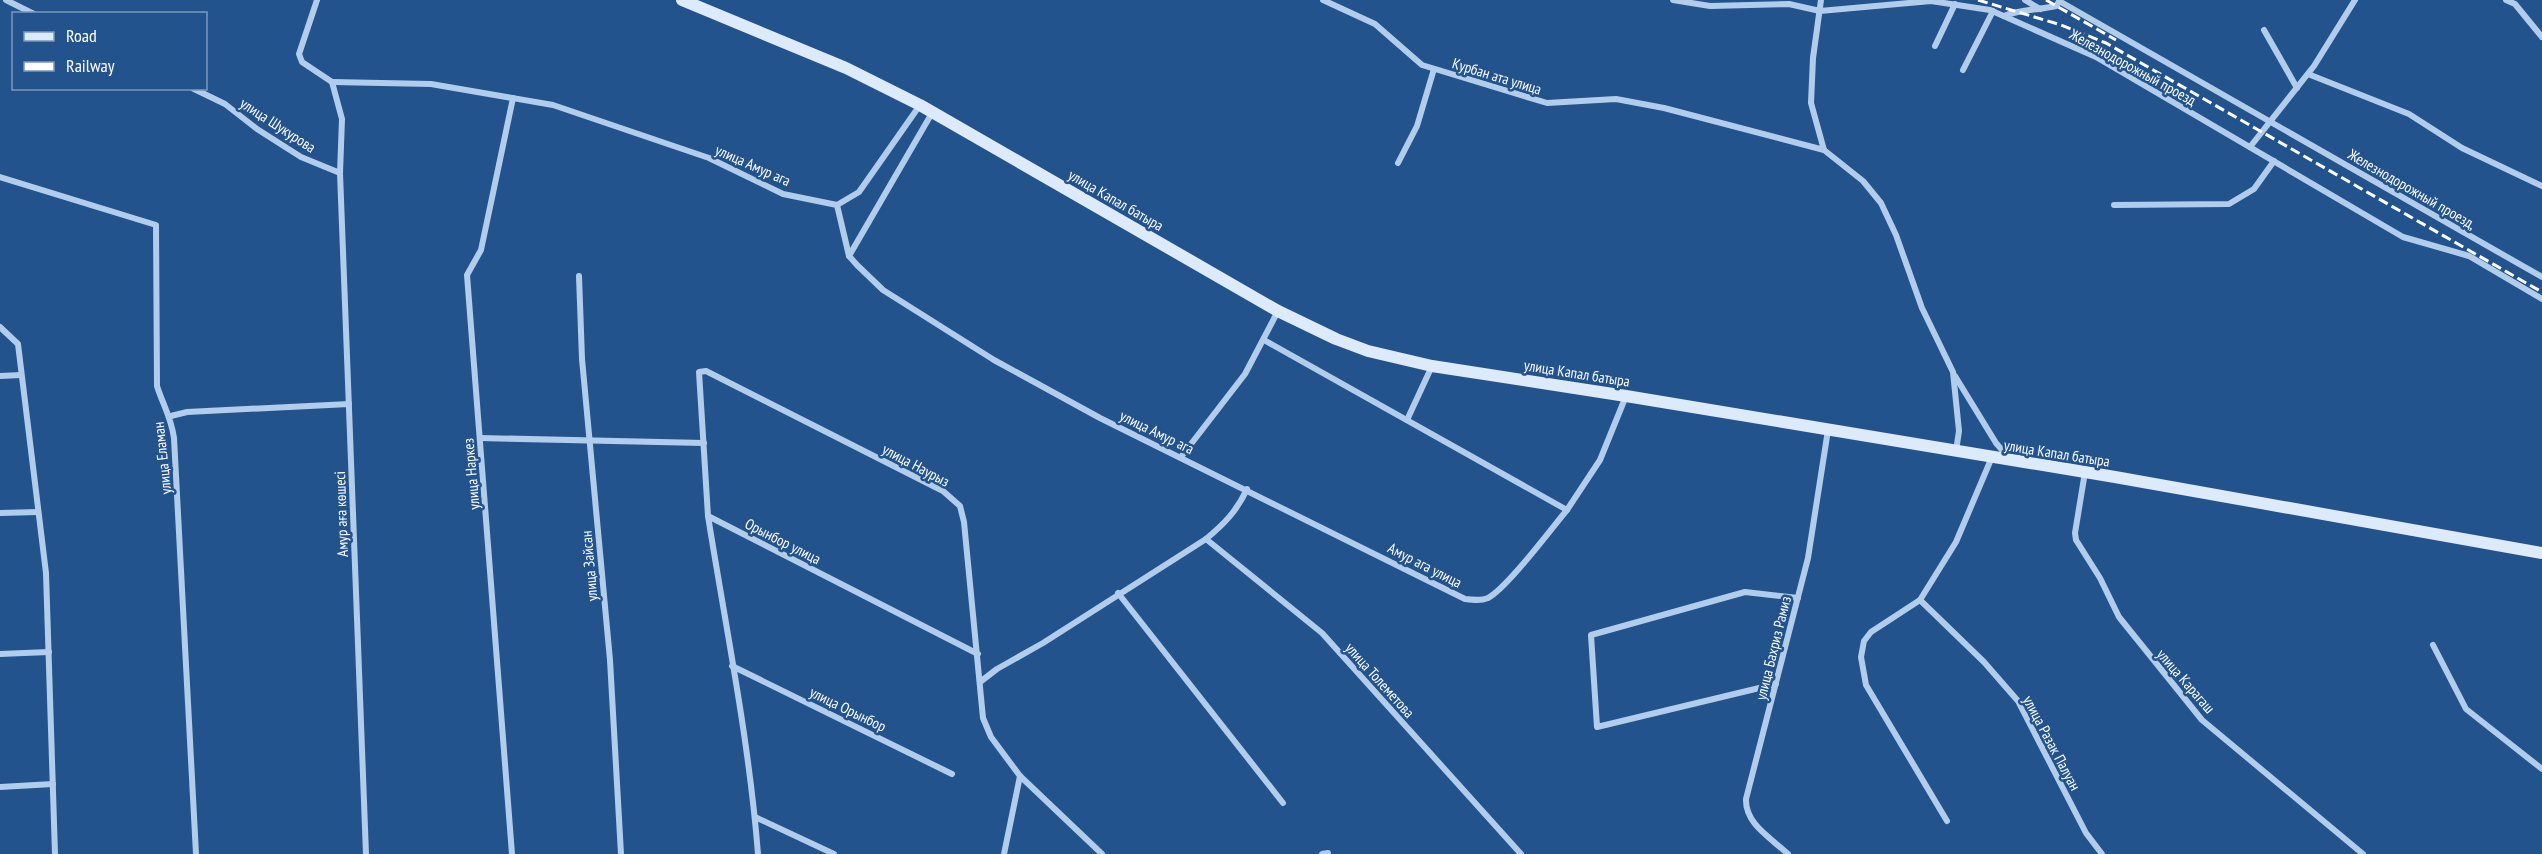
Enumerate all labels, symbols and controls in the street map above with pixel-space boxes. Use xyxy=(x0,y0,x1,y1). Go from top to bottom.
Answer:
legend xyxy=(12,12,207,90)
text: Road xyxy=(66,24,97,47)
street label: Железнодорожный проезд xyxy=(2066,24,2200,110)
street label: Курбан ата улица xyxy=(1450,53,1544,99)
text: Railway xyxy=(66,54,115,77)
street label: улица Шукурова xyxy=(237,93,319,157)
street label: улица Амур ага xyxy=(712,140,794,190)
street label: Железнодорожный проезд, xyxy=(2344,144,2480,233)
street label: улица Капал батыра xyxy=(1065,165,1167,235)
street label: улица Капал батыра xyxy=(1523,355,1631,391)
street label: улица Амур ага xyxy=(1117,406,1197,458)
street label: улица Еламан xyxy=(149,421,175,495)
street label: улица Капал батыра xyxy=(2003,435,2111,471)
street label: улица Наркез xyxy=(458,437,484,511)
street label: улица Наурыз xyxy=(879,439,953,491)
street label: Амур аға көшесі xyxy=(330,471,352,557)
street label: Орынбор улица xyxy=(742,514,824,568)
street label: улица Зайсан xyxy=(576,530,602,602)
street label: Амур ага улица xyxy=(1385,538,1465,592)
street label: улица Бахриз Рамиз xyxy=(1751,594,1795,702)
street label: улица Толеметова xyxy=(1341,638,1419,722)
street label: улица Карагаш xyxy=(2153,645,2219,717)
street label: улица Орынбор xyxy=(807,682,889,736)
street label: улица Разак Палуан xyxy=(2019,692,2085,794)

